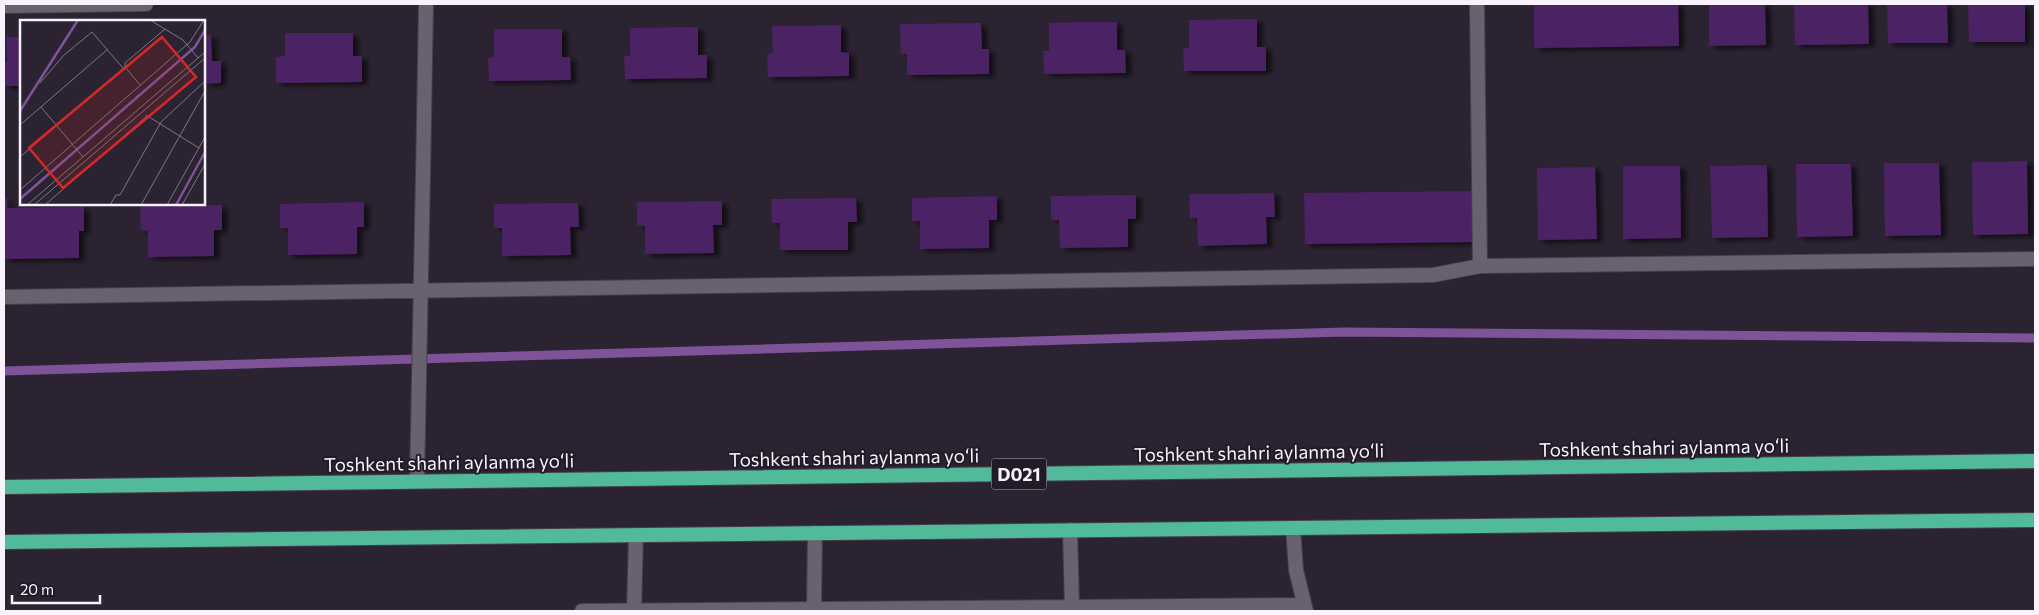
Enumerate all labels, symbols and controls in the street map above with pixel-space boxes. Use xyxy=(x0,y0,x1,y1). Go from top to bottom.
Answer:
inset map xyxy=(20,20,205,205)
street label: Toshkent shahri aylanma yoʻli xyxy=(1539,433,1789,461)
street label: Toshkent shahri aylanma yoʻli xyxy=(1134,438,1384,466)
street label: Toshkent shahri aylanma yoʻli xyxy=(729,443,979,471)
street label: Toshkent shahri aylanma yoʻli xyxy=(324,448,574,476)
road number: D021 xyxy=(992,458,1046,489)
scale bar xyxy=(12,572,100,604)
text: 20 m xyxy=(20,580,54,598)

